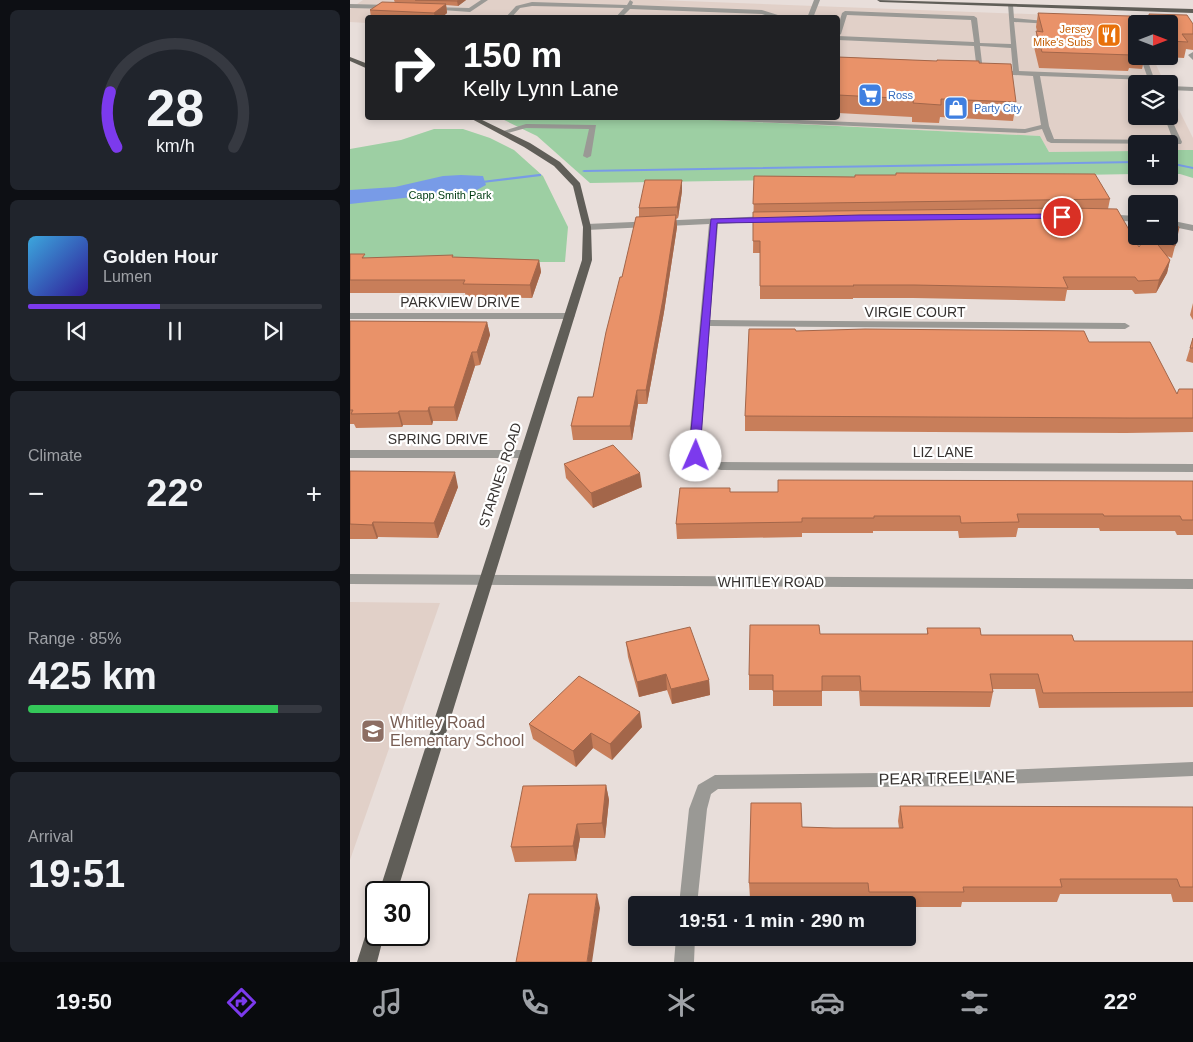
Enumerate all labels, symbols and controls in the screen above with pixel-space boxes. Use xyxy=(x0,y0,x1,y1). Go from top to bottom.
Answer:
north arrow xyxy=(1128,15,1178,65)
map controls xyxy=(1128,15,1178,245)
restaurant icon: Jersey Mike's Subs xyxy=(1096,22,1122,48)
place label: Jersey Mike's Subs xyxy=(1033,23,1093,48)
icon: right xyxy=(380,35,445,100)
text: 150 m xyxy=(463,35,562,74)
button: layers xyxy=(1128,75,1178,125)
text: Kelly Lynn Lane xyxy=(463,76,619,101)
text: 28 xyxy=(146,79,204,137)
supermarket icon: Ross xyxy=(857,82,883,108)
place label: Ross xyxy=(888,89,914,101)
shop icon: Party City xyxy=(943,95,969,121)
place label: Party City xyxy=(974,102,1022,114)
button: + xyxy=(1128,135,1178,185)
text: km/h xyxy=(156,136,194,156)
park label: Capp Smith Park xyxy=(408,189,492,201)
button: − xyxy=(1128,195,1178,245)
pin xyxy=(1041,196,1083,238)
icon: arrive xyxy=(1048,203,1076,231)
text: Golden Hour xyxy=(103,246,218,267)
text: Lumen xyxy=(103,268,152,285)
street label: PARKVIEW DRIVE xyxy=(400,294,520,310)
street label: VIRGIE COURT xyxy=(865,304,966,320)
icon: previous xyxy=(63,317,91,345)
icon: pause xyxy=(161,317,189,345)
icon: next xyxy=(259,317,287,345)
street label: STARNES ROAD xyxy=(475,420,525,530)
position arrow xyxy=(669,429,721,481)
street label: SPRING DRIVE xyxy=(388,431,488,447)
street label: LIZ LANE xyxy=(913,444,973,460)
text: Climate xyxy=(28,447,82,464)
text: 22° xyxy=(146,472,204,514)
text: − xyxy=(28,478,44,509)
text: + xyxy=(306,478,322,509)
street label: WHITLEY ROAD xyxy=(718,574,824,590)
text: Range · 85% xyxy=(28,630,121,647)
text: 425 km xyxy=(28,655,157,697)
place label: Whitley Road Elementary School xyxy=(390,714,524,749)
school or university icon: Whitley Road Elementary School xyxy=(360,718,386,744)
street label: PEAR TREE LANE xyxy=(879,768,1015,788)
text: Arrival xyxy=(28,828,73,845)
text: 19:51 xyxy=(28,853,125,895)
speed limit sign: 30 xyxy=(365,881,430,946)
text: 19:51 · 1 min · 290 m xyxy=(679,910,865,931)
icon: directions xyxy=(224,985,259,1020)
icon: music xyxy=(370,985,405,1020)
icon: phone xyxy=(517,985,552,1020)
icon: climate xyxy=(664,985,699,1020)
icon: car xyxy=(810,985,845,1020)
icon: filters xyxy=(957,985,992,1020)
text: 19:50 xyxy=(56,989,112,1014)
text: 22° xyxy=(1104,989,1137,1014)

